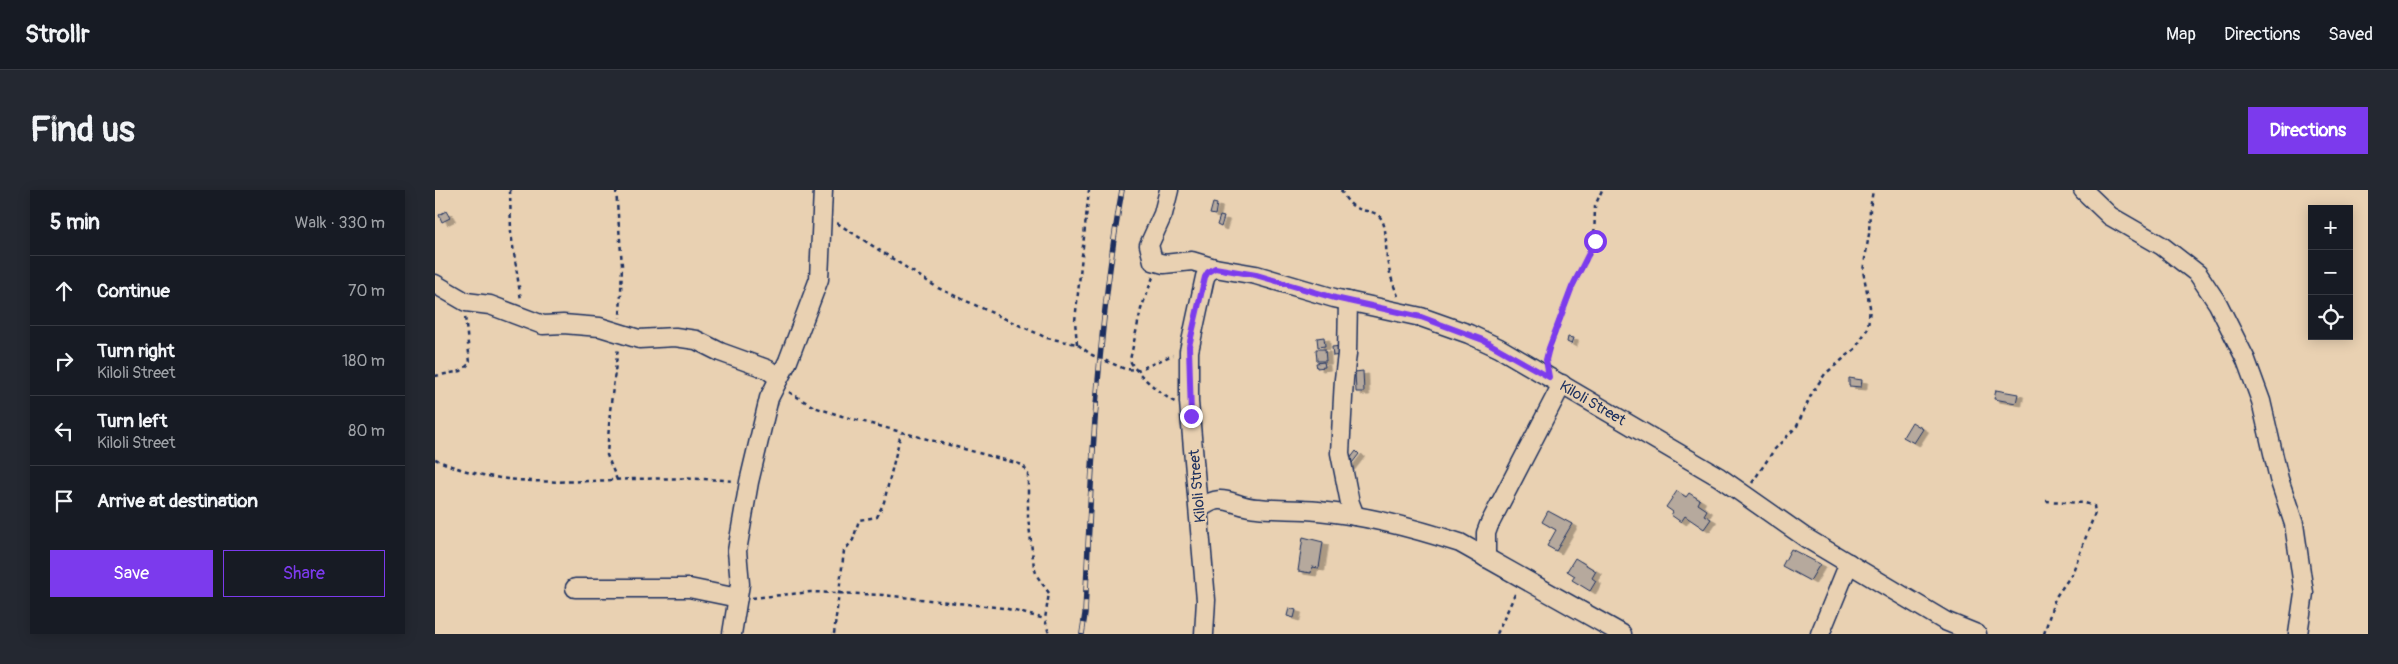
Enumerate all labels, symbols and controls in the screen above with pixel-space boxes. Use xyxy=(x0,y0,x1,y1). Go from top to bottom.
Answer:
text: Strollr xyxy=(25,20,90,49)
text: Map xyxy=(2166,23,2196,46)
text: Directions xyxy=(2224,23,2300,46)
text: Saved xyxy=(2328,23,2373,46)
button: Directions xyxy=(2248,107,2368,154)
text: Find us xyxy=(30,108,135,152)
map controls xyxy=(2308,205,2353,340)
button: + xyxy=(2308,205,2353,250)
text: 5 min xyxy=(50,209,100,236)
text: Walk · 330 m xyxy=(295,213,385,233)
route start xyxy=(1584,230,1607,253)
button: − xyxy=(2308,250,2353,295)
icon: ahead xyxy=(50,277,78,305)
text: Continue xyxy=(97,279,170,303)
text: 70 m xyxy=(348,281,385,301)
button: locate xyxy=(2308,295,2353,340)
text: Turn right xyxy=(97,339,175,363)
icon: right xyxy=(50,347,78,375)
text: 180 m xyxy=(342,351,385,371)
text: Kiloli Street xyxy=(97,363,175,383)
street label: Kiloli Street xyxy=(1556,377,1630,431)
route end xyxy=(1180,405,1203,428)
text: Turn left xyxy=(97,409,167,433)
icon: left xyxy=(50,417,78,445)
text: 80 m xyxy=(348,421,385,441)
text: Kiloli Street xyxy=(97,433,175,453)
street label: Kiloli Street xyxy=(1185,448,1210,523)
icon: arrive xyxy=(50,487,78,515)
text: Arrive at destination xyxy=(97,489,258,513)
button: Save xyxy=(50,550,213,597)
button: Share xyxy=(223,550,385,597)

